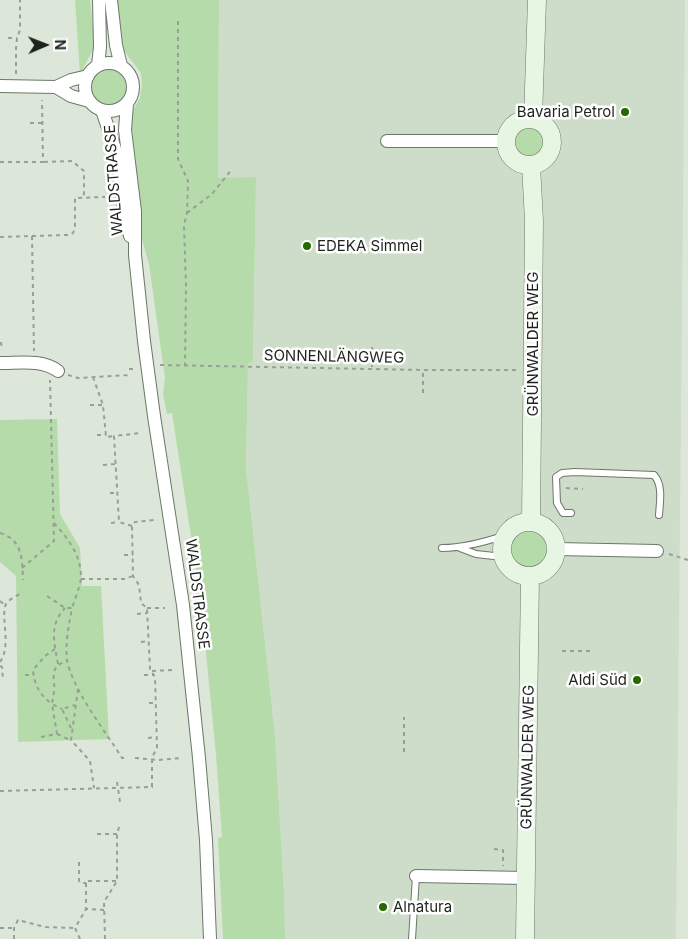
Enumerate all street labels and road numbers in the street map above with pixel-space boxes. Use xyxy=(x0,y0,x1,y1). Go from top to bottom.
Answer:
street label: WALDSTRASSE xyxy=(101,124,127,236)
street label: GRÜNWALDER WEG xyxy=(524,272,542,416)
street label: SONNENLÄNGWEG xyxy=(264,347,404,367)
street label: WALDSTRASSE xyxy=(181,538,213,650)
street label: GRÜNWALDER WEG xyxy=(518,684,538,830)

